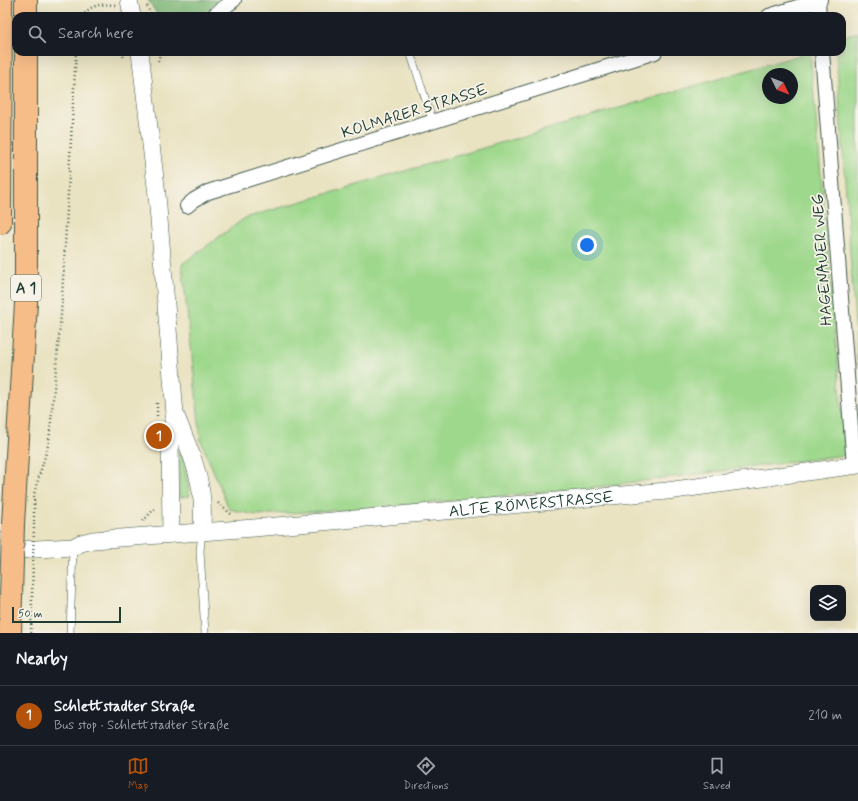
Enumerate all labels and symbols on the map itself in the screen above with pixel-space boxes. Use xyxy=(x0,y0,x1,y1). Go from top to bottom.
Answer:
north arrow xyxy=(762,68,798,104)
street label: KOLMARER STRASSE xyxy=(339,79,490,144)
street label: HAGENAUER WEG xyxy=(807,193,838,327)
your location xyxy=(577,235,597,255)
road number: A 1 xyxy=(11,275,41,301)
pin: 1 xyxy=(146,421,172,451)
street label: ALTE RÖMERSTRASSE xyxy=(448,487,614,523)
scale bar xyxy=(12,605,121,624)

